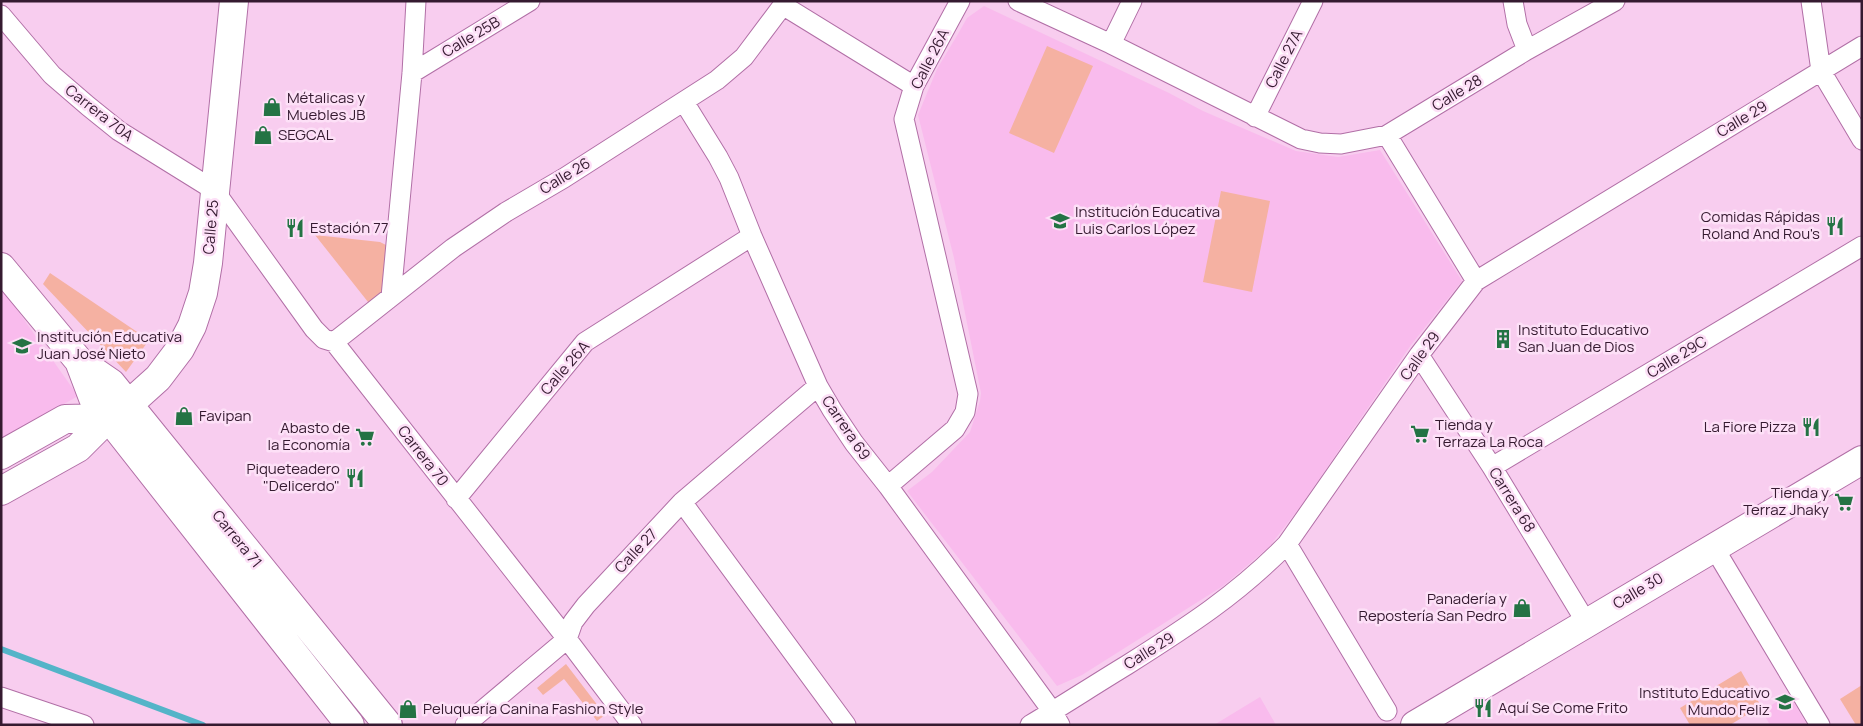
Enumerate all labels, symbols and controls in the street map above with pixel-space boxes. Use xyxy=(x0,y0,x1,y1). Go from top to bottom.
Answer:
street label: Calle 25B xyxy=(438,11,504,62)
street label: Calle 26A xyxy=(905,25,954,93)
street label: Calle 27A xyxy=(1260,26,1307,92)
street label: Calle 28 xyxy=(1428,69,1486,116)
street label: Carrera 70A xyxy=(61,79,138,146)
place label: Métalicas y Muebles JB xyxy=(287,87,365,125)
street label: Calle 29 xyxy=(1712,95,1771,142)
shop icon: Métalicas y Muebles JB xyxy=(261,96,283,118)
shop icon: SEGCAL xyxy=(252,124,274,146)
place label: SEGCAL xyxy=(278,124,334,145)
street label: Calle 26 xyxy=(535,152,594,199)
street label: Calle 25 xyxy=(198,199,223,255)
place label: Institución Educativa Luis Carlos López xyxy=(1075,201,1220,239)
place label: Comidas Rápidas Roland And Rou's xyxy=(1701,206,1820,244)
school or university icon: Institución Educativa Luis Carlos López xyxy=(1049,210,1071,232)
restaurant icon: Comidas Rápidas Roland And Rou's xyxy=(1824,215,1846,237)
restaurant icon: Estación 77 xyxy=(284,217,306,239)
place label: Estación 77 xyxy=(310,217,389,238)
place label: Instituto Educativo San Juan de Dios xyxy=(1518,319,1649,357)
place label: Institución Educativa Juan José Nieto xyxy=(37,326,182,364)
street label: Calle 29 xyxy=(1395,327,1444,384)
building icon: Instituto Educativo San Juan de Dios xyxy=(1492,328,1514,350)
street label: Calle 29C xyxy=(1643,330,1711,383)
school or university icon: Institución Educativa Juan José Nieto xyxy=(11,335,33,357)
street label: Calle 26A xyxy=(535,336,594,399)
street label: Carrera 69 xyxy=(817,391,876,464)
shop icon: Favipan xyxy=(173,405,195,427)
place label: Favipan xyxy=(199,405,252,426)
place label: Tienda y Terraza La Roca xyxy=(1435,414,1543,452)
place label: La Fiore Pizza xyxy=(1704,416,1796,437)
restaurant icon: La Fiore Pizza xyxy=(1800,416,1822,438)
place label: Abasto de la Economía xyxy=(267,417,350,455)
street label: Carrera 70 xyxy=(393,421,454,490)
supermarket icon: Tienda y Terraza La Roca xyxy=(1409,423,1431,445)
supermarket icon: Abasto de la Economía xyxy=(354,426,376,448)
place label: Piqueteadero "Delicerdo" xyxy=(246,458,340,496)
street label: Carrera 68 xyxy=(1484,463,1541,536)
restaurant icon: Piqueteadero "Delicerdo" xyxy=(344,467,366,489)
place label: Tienda y Terraz Jhaky xyxy=(1743,482,1829,520)
supermarket icon: Tienda y Terraz Jhaky xyxy=(1833,491,1855,513)
street label: Carrera 71 xyxy=(208,506,267,572)
street label: Calle 27 xyxy=(610,524,662,578)
street label: Calle 30 xyxy=(1609,567,1667,614)
place label: Panadería y Repostería San Pedro xyxy=(1358,588,1507,626)
shop icon: Panadería y Repostería San Pedro xyxy=(1511,597,1533,619)
street label: Calle 29 xyxy=(1120,627,1178,674)
place label: Instituto Educativo Mundo Feliz xyxy=(1639,682,1770,720)
school or university icon: Instituto Educativo Mundo Feliz xyxy=(1774,691,1796,713)
restaurant icon: Aquí Se Come Frito xyxy=(1472,697,1494,719)
place label: Aquí Se Come Frito xyxy=(1498,697,1628,718)
shop icon: Peluquería Canina Fashion Style xyxy=(397,698,419,720)
place label: Peluquería Canina Fashion Style xyxy=(423,698,644,719)

